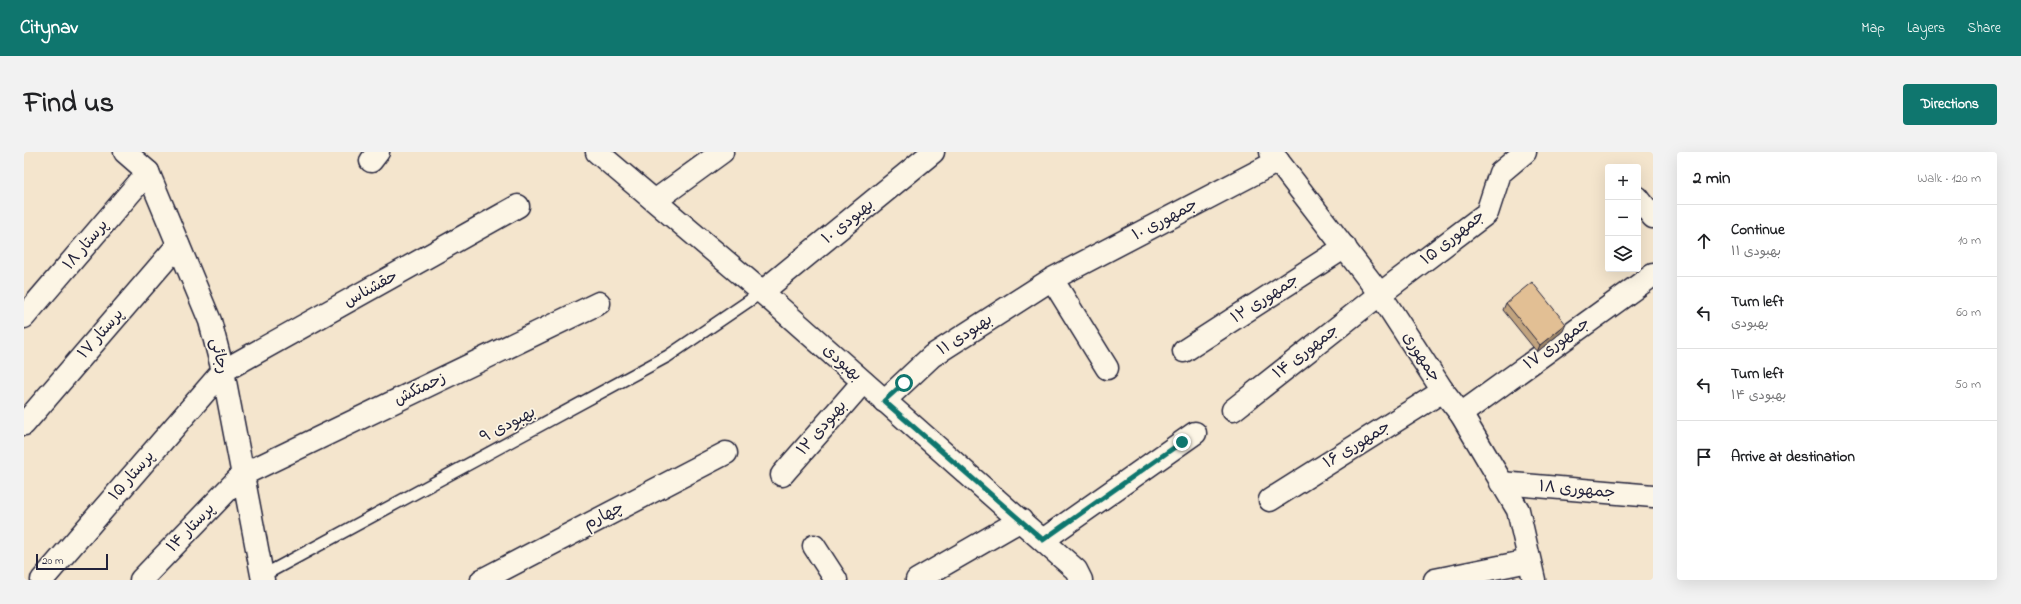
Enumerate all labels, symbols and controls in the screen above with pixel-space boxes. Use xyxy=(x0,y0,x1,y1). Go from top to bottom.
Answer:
text: Citynav xyxy=(20,15,78,42)
text: Map xyxy=(1861,18,1885,39)
text: Layers xyxy=(1907,18,1945,39)
text: Share xyxy=(1967,18,2001,39)
text: Find us xyxy=(24,84,114,125)
button: Directions xyxy=(1903,84,1997,125)
map controls xyxy=(1605,164,1641,272)
button: + xyxy=(1605,164,1641,200)
text: 2 min xyxy=(1693,166,1730,191)
text: Walk · 120 m xyxy=(1917,169,1981,188)
street label: بهبودی ۱۰ xyxy=(817,193,879,251)
street label: جمهوری ۱۰ xyxy=(1128,193,1202,247)
button: − xyxy=(1605,200,1641,236)
street label: جمهوری ۱۵ xyxy=(1416,205,1490,271)
street label: پرستار ۱۸ xyxy=(58,214,114,276)
text: Continue xyxy=(1731,219,1785,241)
icon: ahead xyxy=(1693,230,1715,252)
text: 10 m xyxy=(1958,231,1981,250)
button: layers xyxy=(1605,236,1641,272)
text: بهبودی ۱۱ xyxy=(1731,242,1781,261)
street label: حقشناس xyxy=(340,264,402,314)
street label: جمهوری ۱۲ xyxy=(1226,268,1304,330)
text: Turn left xyxy=(1731,291,1784,313)
icon: left xyxy=(1693,302,1715,324)
street label: پرستار ۱۷ xyxy=(72,303,130,365)
text: 60 m xyxy=(1956,303,1981,322)
street label: بهبودی ۱۱ xyxy=(933,308,997,362)
street label: جمهوری ۱۷ xyxy=(1519,312,1595,376)
text: بهبودی xyxy=(1731,314,1768,333)
street label: جمهوری ۱۴ xyxy=(1268,319,1344,385)
street label: جمهوری xyxy=(1396,327,1446,387)
street label: رجائی xyxy=(203,336,235,376)
street label: بهبودی xyxy=(817,339,867,387)
text: Turn left xyxy=(1731,363,1784,385)
street label: زحمتکش xyxy=(390,366,450,412)
route start xyxy=(895,374,913,392)
icon: left xyxy=(1693,374,1715,396)
text: 50 m xyxy=(1955,375,1981,394)
text: بهبودی ۱۴ xyxy=(1731,386,1786,405)
street label: بهبودی ۱۲ xyxy=(791,395,853,461)
street label: بهبودی ۹ xyxy=(476,400,540,450)
street label: جمهوری ۱۶ xyxy=(1319,415,1395,475)
route end xyxy=(1173,433,1191,451)
street label: پرستار ۱۵ xyxy=(103,446,161,506)
icon: arrive xyxy=(1693,446,1715,468)
text: Arrive at destination xyxy=(1731,446,1855,468)
street label: جمهوری ۱۸ xyxy=(1538,475,1616,505)
street label: چهارم xyxy=(580,496,628,536)
street label: پرستار ۱۴ xyxy=(161,498,221,558)
scale bar xyxy=(36,552,108,571)
text: 20 m xyxy=(42,553,64,569)

